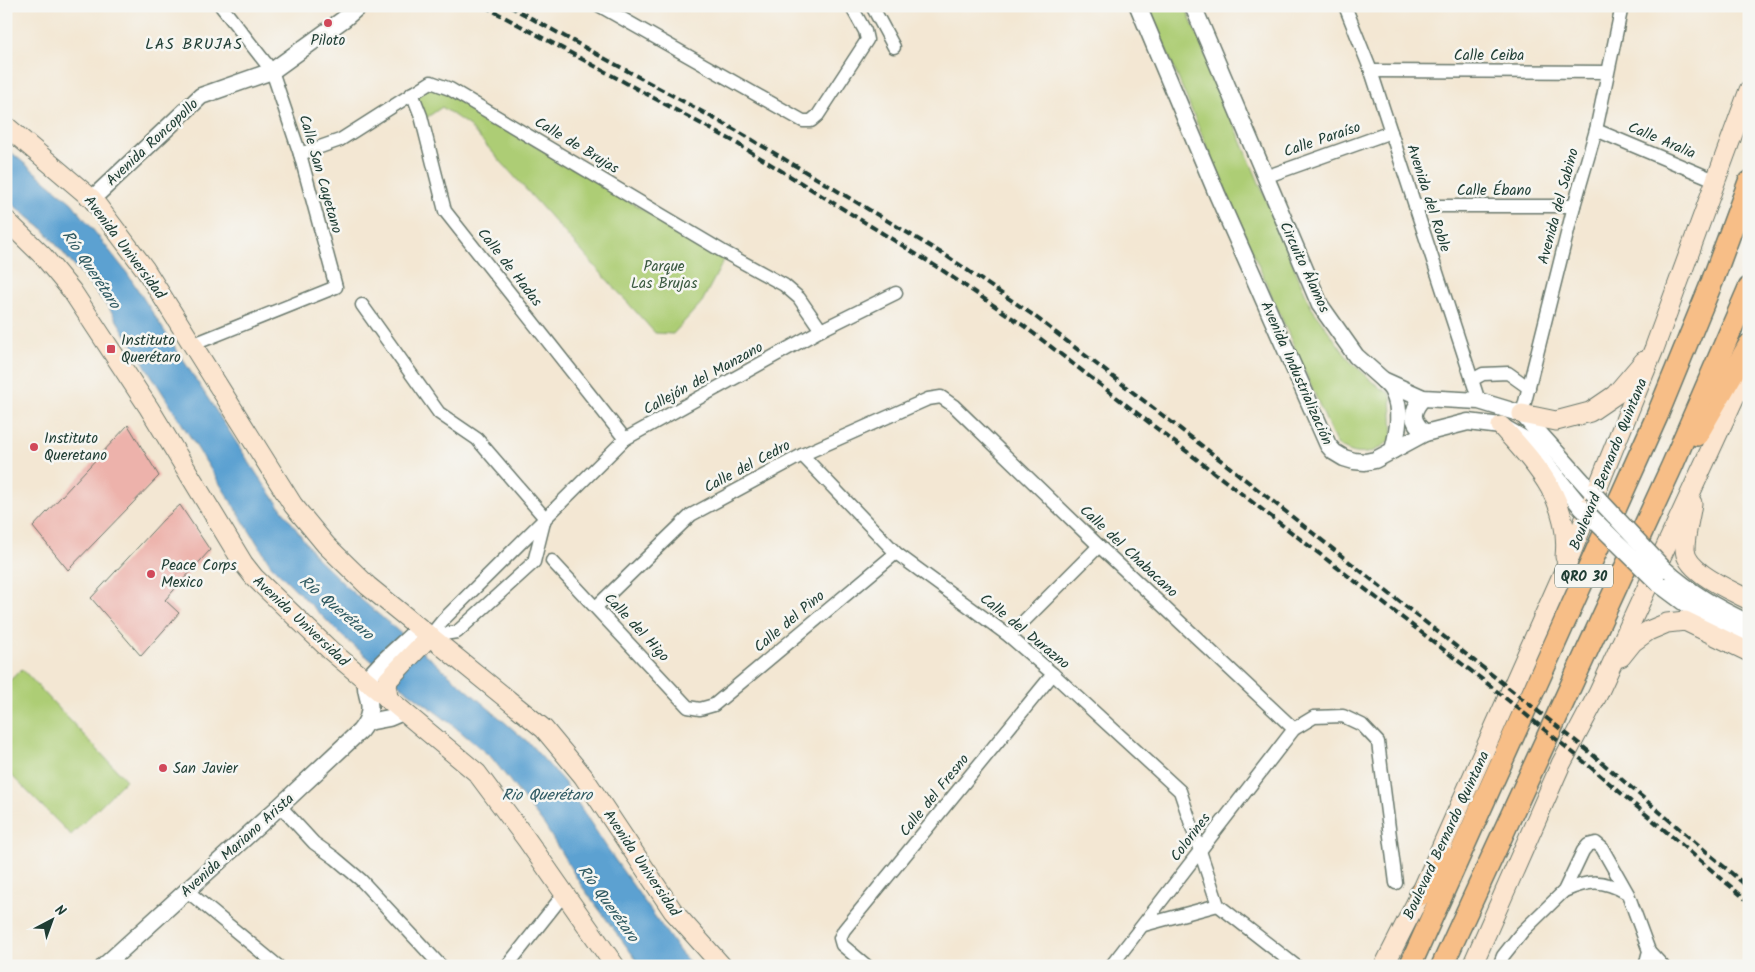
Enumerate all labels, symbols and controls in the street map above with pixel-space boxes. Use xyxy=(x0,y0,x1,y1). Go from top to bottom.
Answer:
marker: Piloto xyxy=(322,17,334,29)
place label: Piloto xyxy=(311,29,346,53)
district label: LAS BRUJAS xyxy=(145,32,243,57)
street label: Calle Ceiba xyxy=(1454,44,1524,68)
street label: Avenida Roncopollo xyxy=(101,93,205,192)
street label: Calle de Brujas xyxy=(529,111,624,181)
street label: Calle San Cayetano xyxy=(292,112,349,237)
street label: Calle Paraíso xyxy=(1281,115,1364,164)
street label: Calle Aralia xyxy=(1624,116,1699,166)
street label: Avenida del Roble xyxy=(1399,141,1457,256)
street label: Avenida del Sabino xyxy=(1532,145,1586,267)
street label: Calle Ébano xyxy=(1457,179,1532,203)
street label: Avenida Universidad xyxy=(77,191,172,305)
street label: Circuito Álamos xyxy=(1272,218,1336,318)
street label: Calle de Hadas xyxy=(471,223,548,313)
water label: Río Querétaro xyxy=(55,225,127,316)
park label: Parque Las Brujas xyxy=(631,255,698,296)
street label: Avenida Industrialización xyxy=(1254,298,1339,449)
place label: Instituto Querétaro xyxy=(121,329,181,370)
street label: Callejón del Manzano xyxy=(639,336,768,422)
marker: Instituto Querétaro xyxy=(105,343,117,355)
street label: Boulevard Bernardo Quintana xyxy=(1563,375,1654,554)
place label: Instituto Queretano xyxy=(44,427,107,468)
street label: Calle del Cedro xyxy=(700,434,795,500)
marker: Instituto Queretano xyxy=(28,441,40,453)
street label: Calle del Chabacano xyxy=(1073,499,1183,604)
place label: Peace Corps Mexico xyxy=(161,554,237,595)
road number: QRO 30 xyxy=(1555,564,1613,588)
marker: Peace Corps Mexico xyxy=(145,568,157,580)
water label: Río Querétaro xyxy=(293,569,380,648)
street label: Avenida Universidad xyxy=(246,570,355,673)
street label: Calle del Pino xyxy=(749,585,831,659)
street label: Calle del Higo xyxy=(598,587,675,668)
street label: Calle del Durazno xyxy=(974,588,1075,676)
street label: Boulevard Bernardo Quintana xyxy=(1397,747,1497,924)
street label: Calle del Fresno xyxy=(894,749,976,842)
place label: San Javier xyxy=(173,757,239,781)
marker: San Javier xyxy=(157,762,169,774)
water label: Rio Querétaro xyxy=(502,783,594,808)
street label: Avenida Mariano Arista xyxy=(175,788,300,904)
street label: Avenida Universidad xyxy=(596,805,686,922)
street label: Colorines xyxy=(1164,808,1218,867)
water label: Río Querétaro xyxy=(571,860,646,949)
north arrow xyxy=(28,894,78,944)
text: N xyxy=(49,900,71,922)

